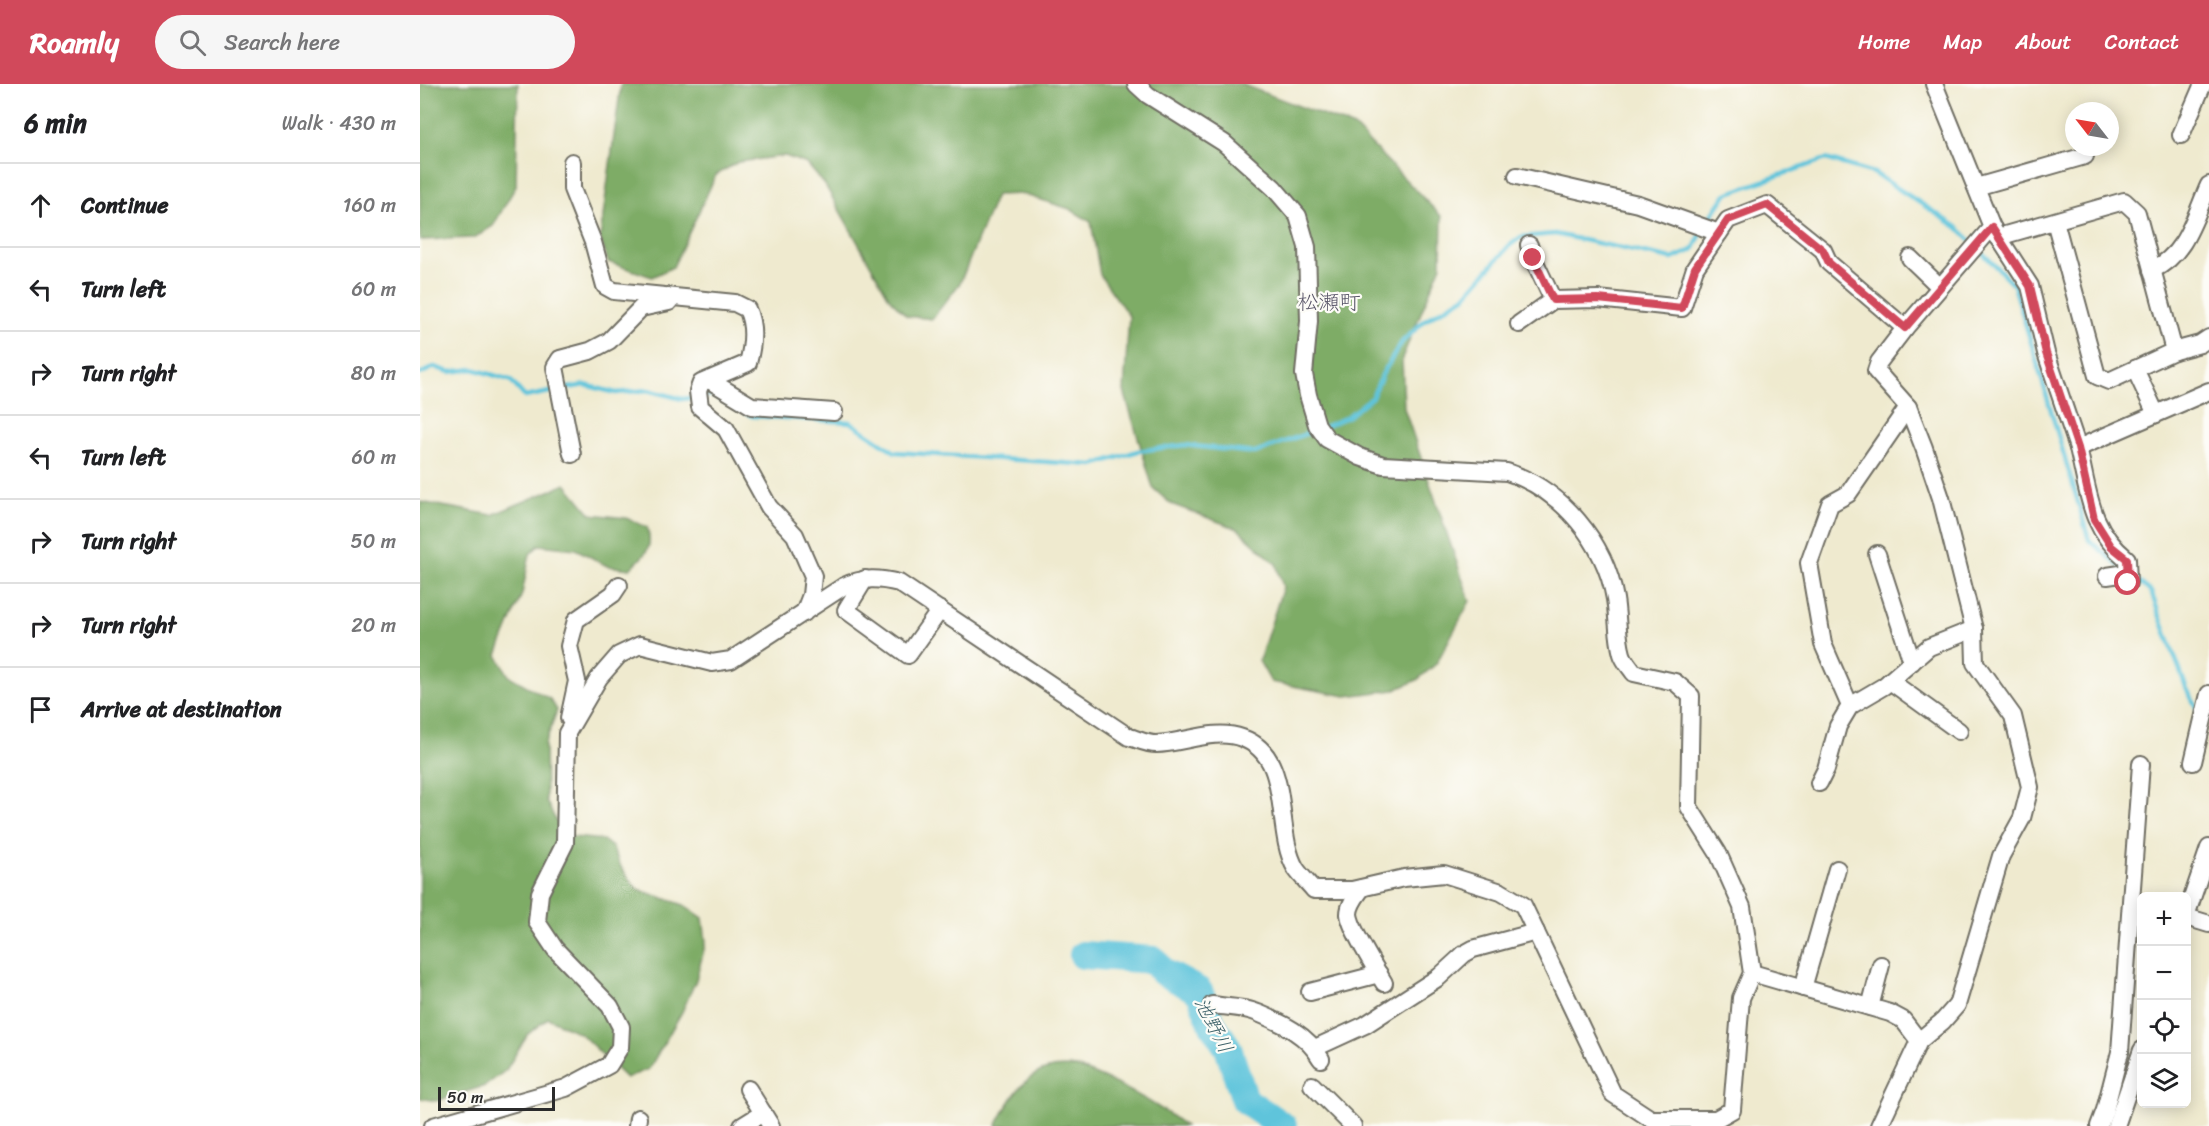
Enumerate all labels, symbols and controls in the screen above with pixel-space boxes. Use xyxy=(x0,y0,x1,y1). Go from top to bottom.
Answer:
search box xyxy=(155,15,575,69)
text: Roamly xyxy=(30,18,119,67)
text: Search here xyxy=(224,23,340,62)
text: Home xyxy=(1858,23,1910,61)
text: Map xyxy=(1943,23,1982,61)
text: About xyxy=(2015,23,2072,61)
text: Contact xyxy=(2105,23,2179,61)
icon: search xyxy=(176,26,209,59)
text: 6 min xyxy=(24,100,87,146)
north arrow xyxy=(2065,102,2119,156)
text: Walk · 430 m xyxy=(282,106,396,141)
text: Continue xyxy=(81,186,169,225)
text: 160 m xyxy=(343,188,396,223)
icon: ahead xyxy=(24,189,57,222)
route end xyxy=(1519,244,1545,270)
text: Turn left xyxy=(81,270,166,309)
text: 60 m xyxy=(351,272,396,307)
icon: left xyxy=(24,273,57,306)
district label: 松瀬町 xyxy=(1298,283,1361,321)
text: Turn right xyxy=(81,354,176,393)
text: 80 m xyxy=(351,356,396,391)
icon: right xyxy=(24,357,57,390)
text: Turn left xyxy=(81,438,166,477)
text: 60 m xyxy=(351,440,396,475)
icon: left xyxy=(24,441,57,474)
text: Turn right xyxy=(81,522,176,561)
text: 50 m xyxy=(351,524,396,559)
icon: right xyxy=(24,525,57,558)
route start xyxy=(2114,569,2140,595)
text: Turn right xyxy=(81,606,176,645)
text: 20 m xyxy=(351,608,396,643)
icon: right xyxy=(24,609,57,642)
text: Arrive at destination xyxy=(81,690,282,729)
icon: arrive xyxy=(24,693,57,726)
map controls xyxy=(2137,892,2191,1108)
button: + xyxy=(2137,892,2191,946)
button: − xyxy=(2137,946,2191,1000)
water label: 池野川 xyxy=(1184,991,1243,1060)
button: locate xyxy=(2137,1000,2191,1054)
button: layers xyxy=(2137,1054,2191,1108)
text: 50 m xyxy=(447,1083,483,1112)
scale bar xyxy=(438,1084,555,1112)

